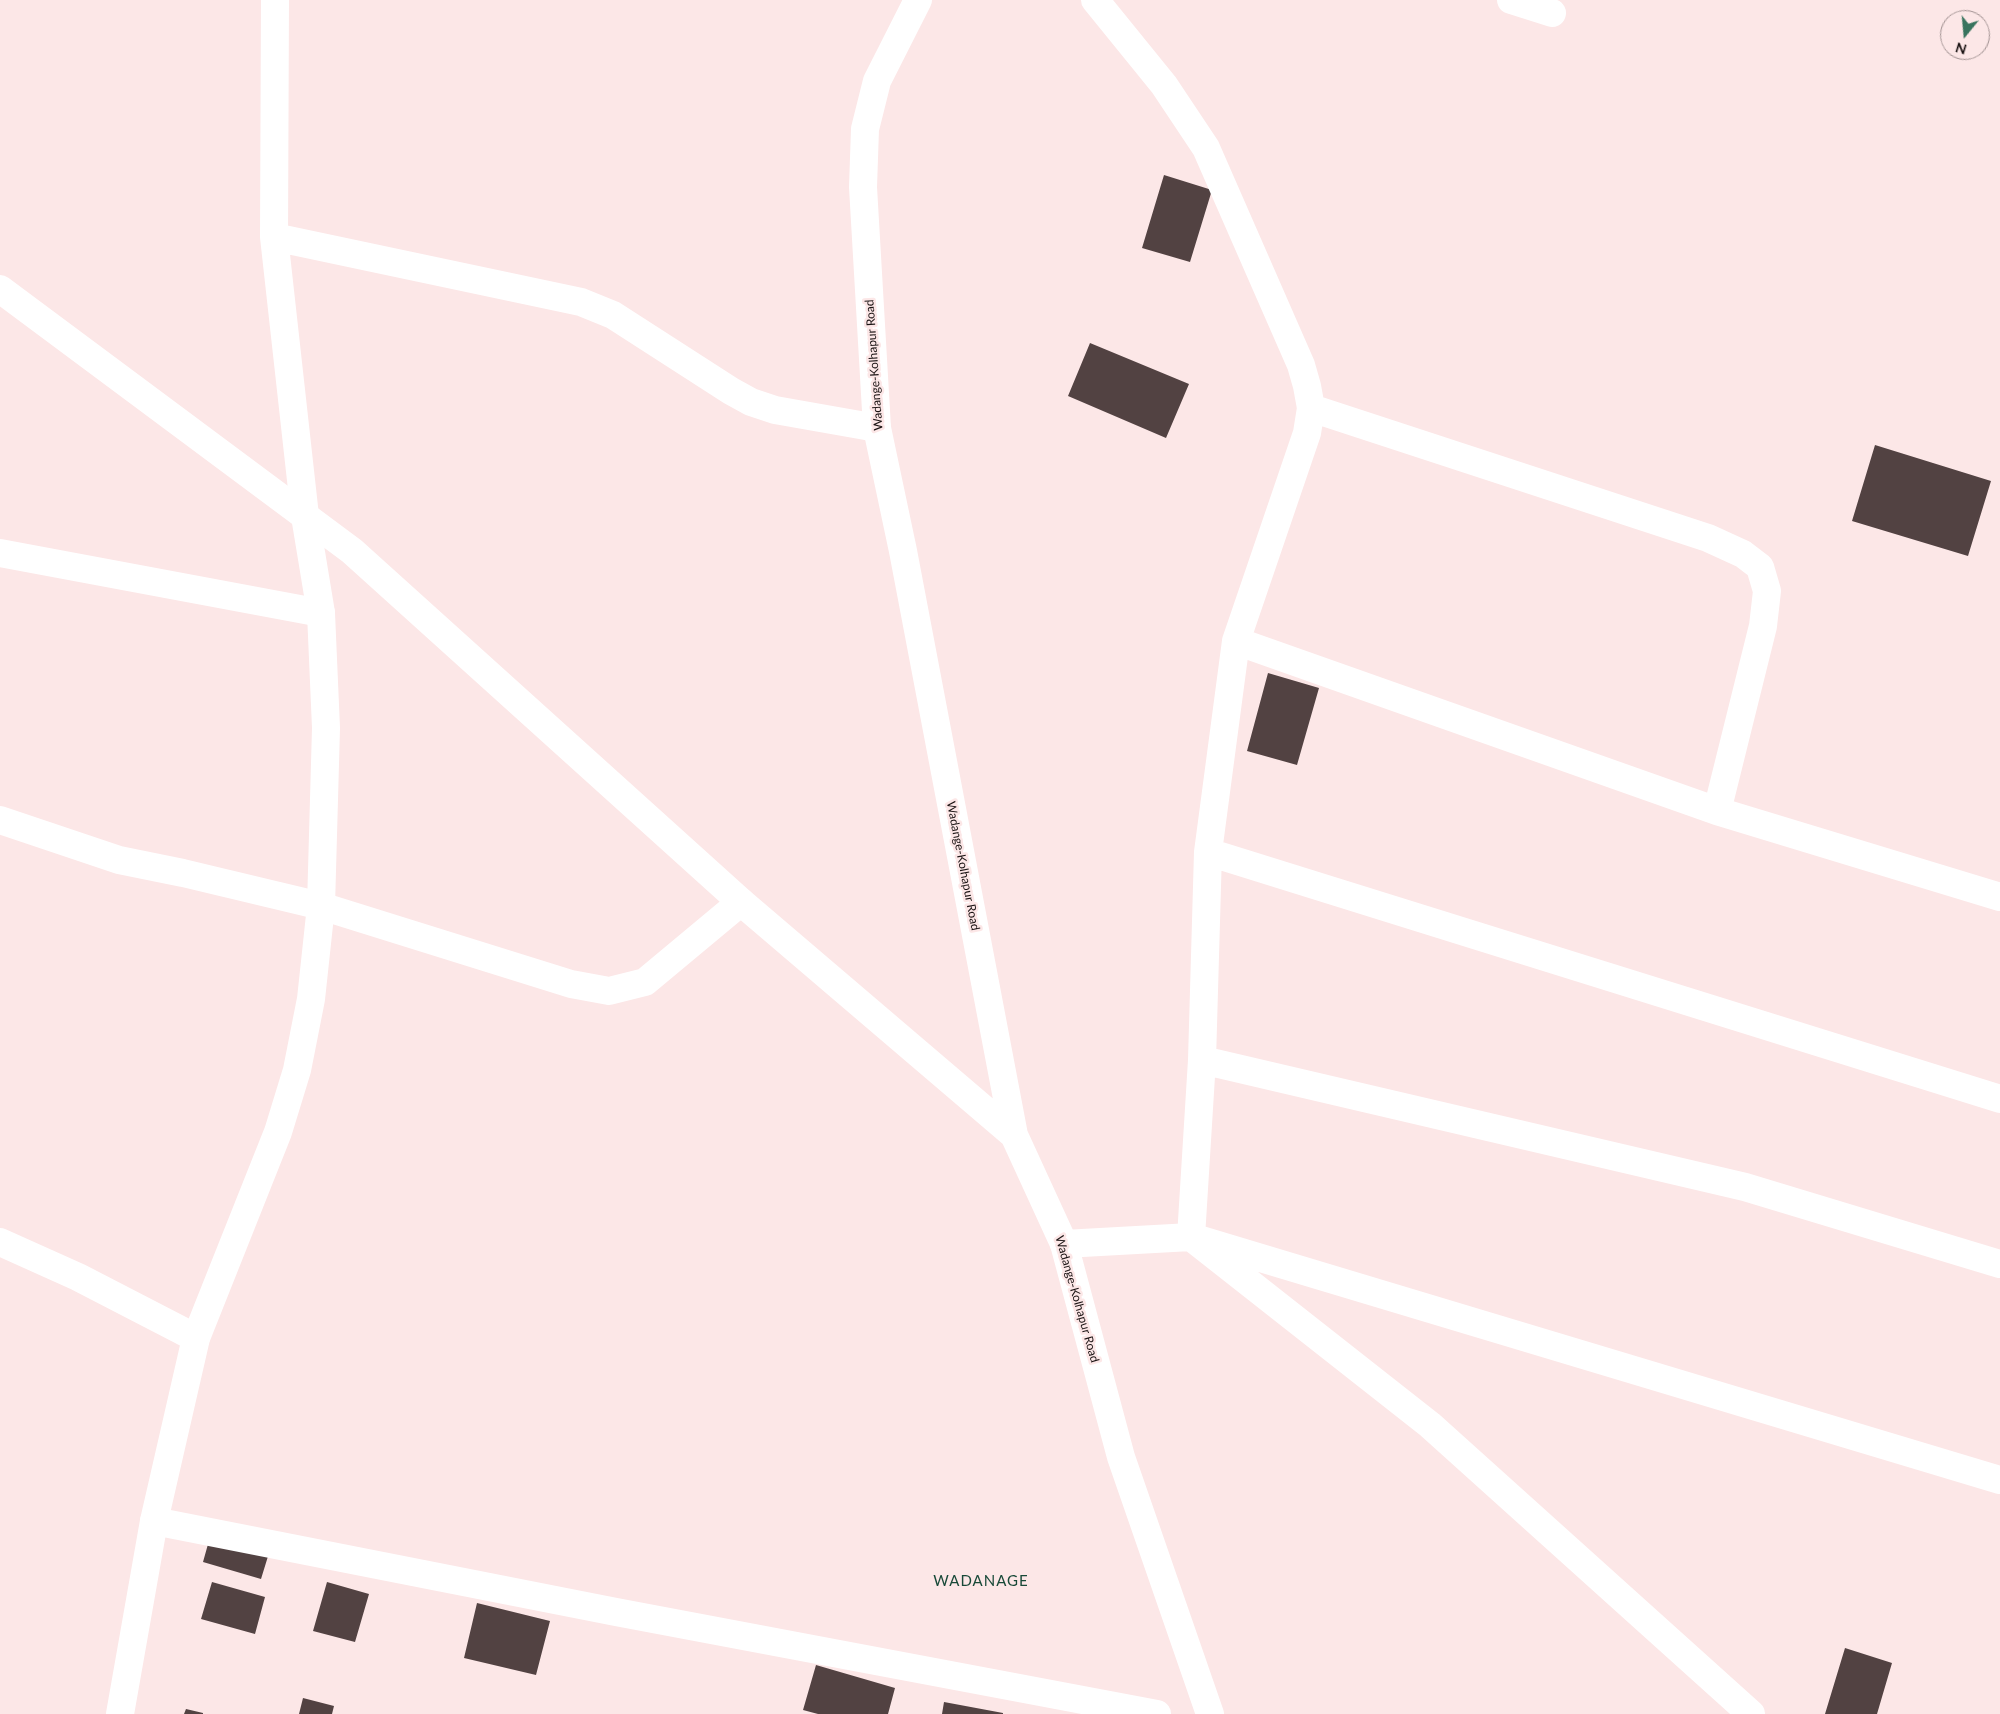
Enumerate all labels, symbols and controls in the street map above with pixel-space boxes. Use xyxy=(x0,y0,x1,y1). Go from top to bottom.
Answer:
north arrow xyxy=(1940,10,1990,60)
text: N xyxy=(1953,39,1968,59)
street label: Wadange-Kolhapur Road xyxy=(862,299,886,431)
street label: Wadange-Kolhapur Road xyxy=(943,800,983,932)
street label: Wadange-Kolhapur Road xyxy=(1052,1234,1102,1364)
district label: WADANAGE xyxy=(932,1572,1030,1590)

